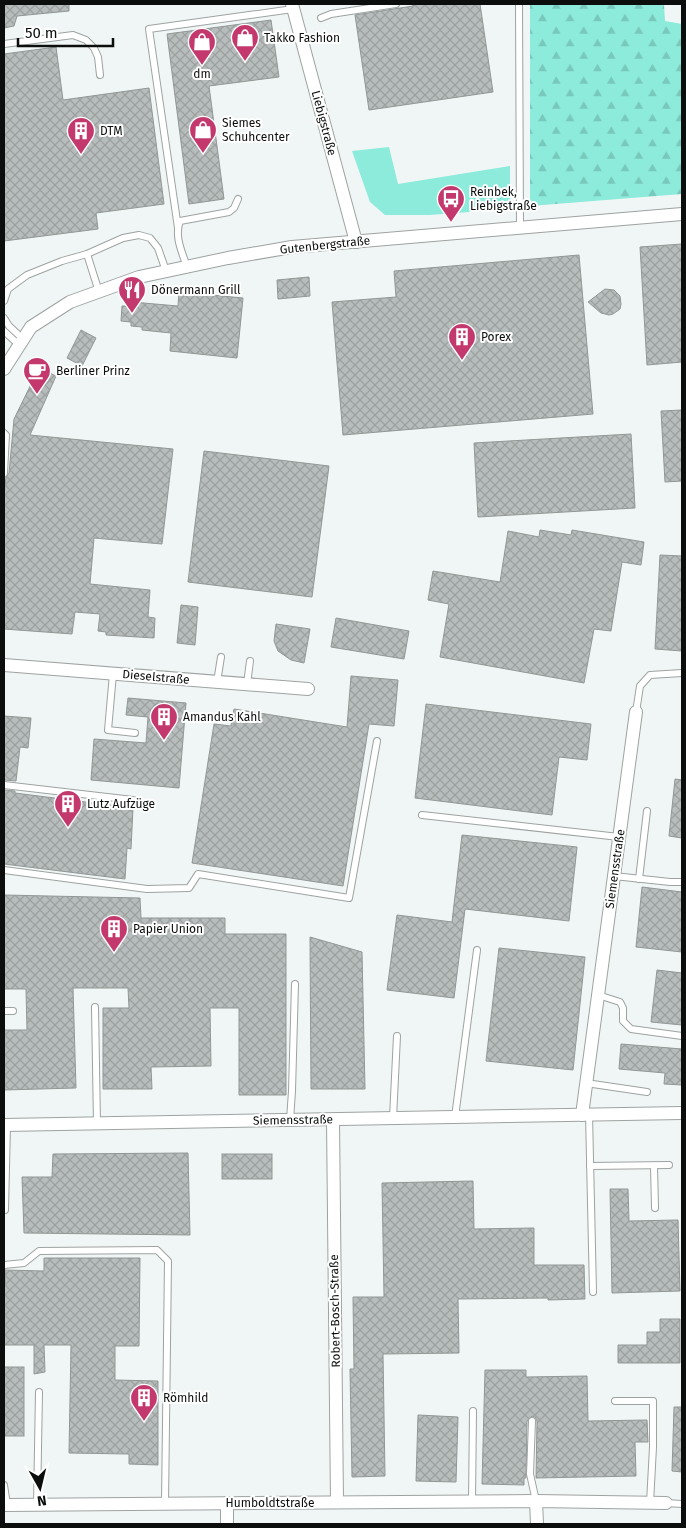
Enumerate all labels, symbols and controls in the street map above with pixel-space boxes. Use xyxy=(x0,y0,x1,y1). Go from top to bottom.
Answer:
scale bar xyxy=(18,15,112,47)
shop icon: Takko Fashion xyxy=(230,23,260,62)
text: 50 m xyxy=(25,24,58,42)
shop icon: dm xyxy=(187,27,217,66)
place label: Takko Fashion xyxy=(264,31,340,45)
place label: dm xyxy=(193,67,211,81)
street label: Liebigstraße xyxy=(309,89,339,157)
shop icon: Siemes Schuhcenter xyxy=(188,115,218,154)
building icon: DTM xyxy=(66,116,96,155)
place label: Siemes Schuhcenter xyxy=(222,116,290,144)
place label: DTM xyxy=(100,124,123,138)
bus stop icon: Reinbek, Liebigstraße xyxy=(436,184,466,223)
place label: Reinbek, Liebigstraße xyxy=(470,185,537,213)
street label: Gutenbergstraße xyxy=(279,233,371,257)
restaurant icon: Dönermann Grill xyxy=(117,275,147,314)
place label: Dönermann Grill xyxy=(151,283,241,297)
building icon: Porex xyxy=(447,322,477,361)
place label: Porex xyxy=(481,330,511,344)
cafe icon: Berliner Prinz xyxy=(22,356,52,395)
place label: Berliner Prinz xyxy=(56,364,130,378)
street label: Dieselstraße xyxy=(122,667,190,687)
building icon: Amandus Kahl xyxy=(149,702,179,741)
place label: Amandus Kahl xyxy=(183,710,261,724)
building icon: Lutz Aufzüge xyxy=(53,789,83,828)
place label: Lutz Aufzüge xyxy=(87,797,155,811)
street label: Siemensstraße xyxy=(602,828,628,910)
building icon: Papier Union xyxy=(99,914,129,953)
place label: Papier Union xyxy=(133,922,203,936)
street label: Siemensstraße xyxy=(253,1112,333,1128)
street label: Robert-Bosch-Straße xyxy=(327,1254,343,1368)
building icon: Römhild xyxy=(129,1383,159,1422)
place label: Römhild xyxy=(163,1391,208,1405)
north arrow xyxy=(15,1463,65,1513)
text: N xyxy=(36,1491,48,1509)
street label: Humboldtstraße xyxy=(226,1496,314,1510)

